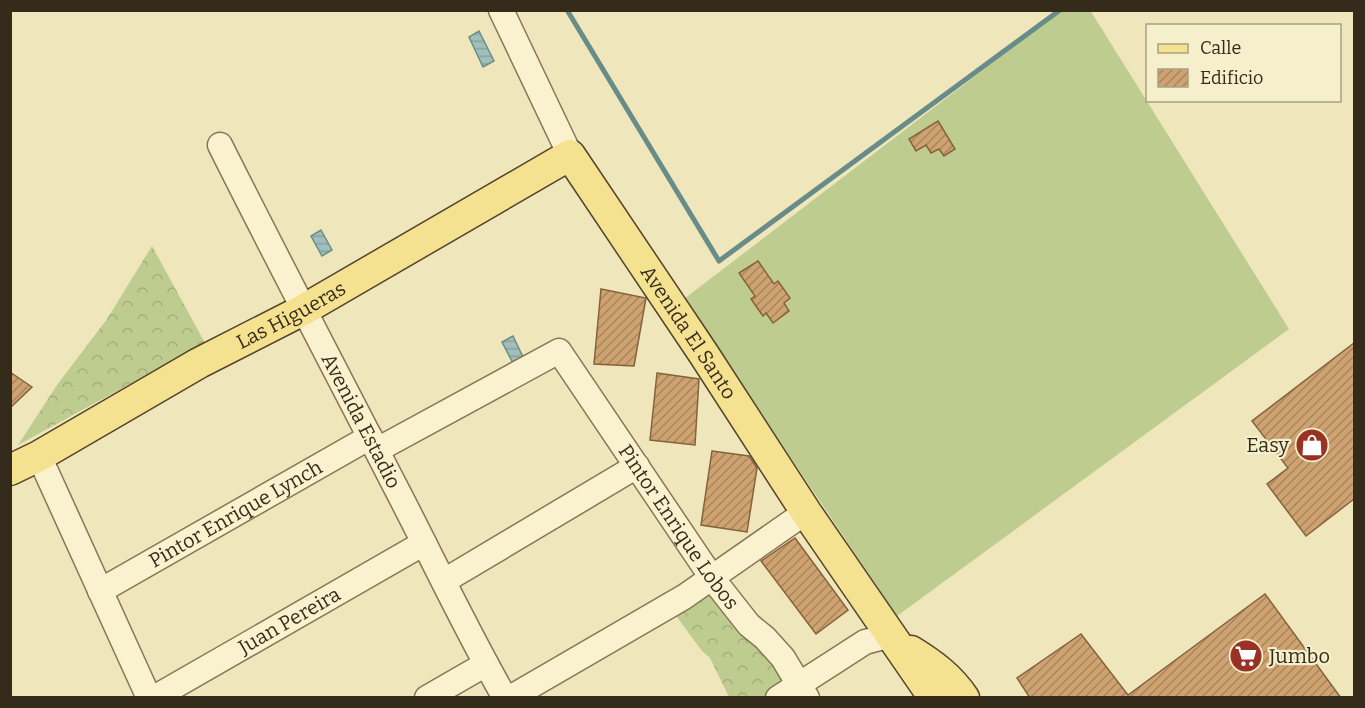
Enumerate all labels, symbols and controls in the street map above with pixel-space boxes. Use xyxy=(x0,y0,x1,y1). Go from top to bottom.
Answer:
legend xyxy=(1146,24,1341,102)
text: Calle xyxy=(1200,37,1241,59)
text: Edificio xyxy=(1200,67,1263,89)
street label: Avenida El Santo xyxy=(636,261,742,404)
street label: Las Higueras xyxy=(232,276,350,354)
street label: Avenida Estadio xyxy=(317,349,406,492)
shop icon: Easy xyxy=(1294,427,1330,463)
place label: Easy xyxy=(1246,433,1289,457)
street label: Pintor Enrique Lobos xyxy=(613,440,744,614)
street label: Pintor Enrique Lynch xyxy=(145,455,327,573)
street label: Juan Pereira xyxy=(233,582,344,659)
supermarket icon: Jumbo xyxy=(1228,638,1264,674)
place label: Jumbo xyxy=(1268,644,1330,668)

